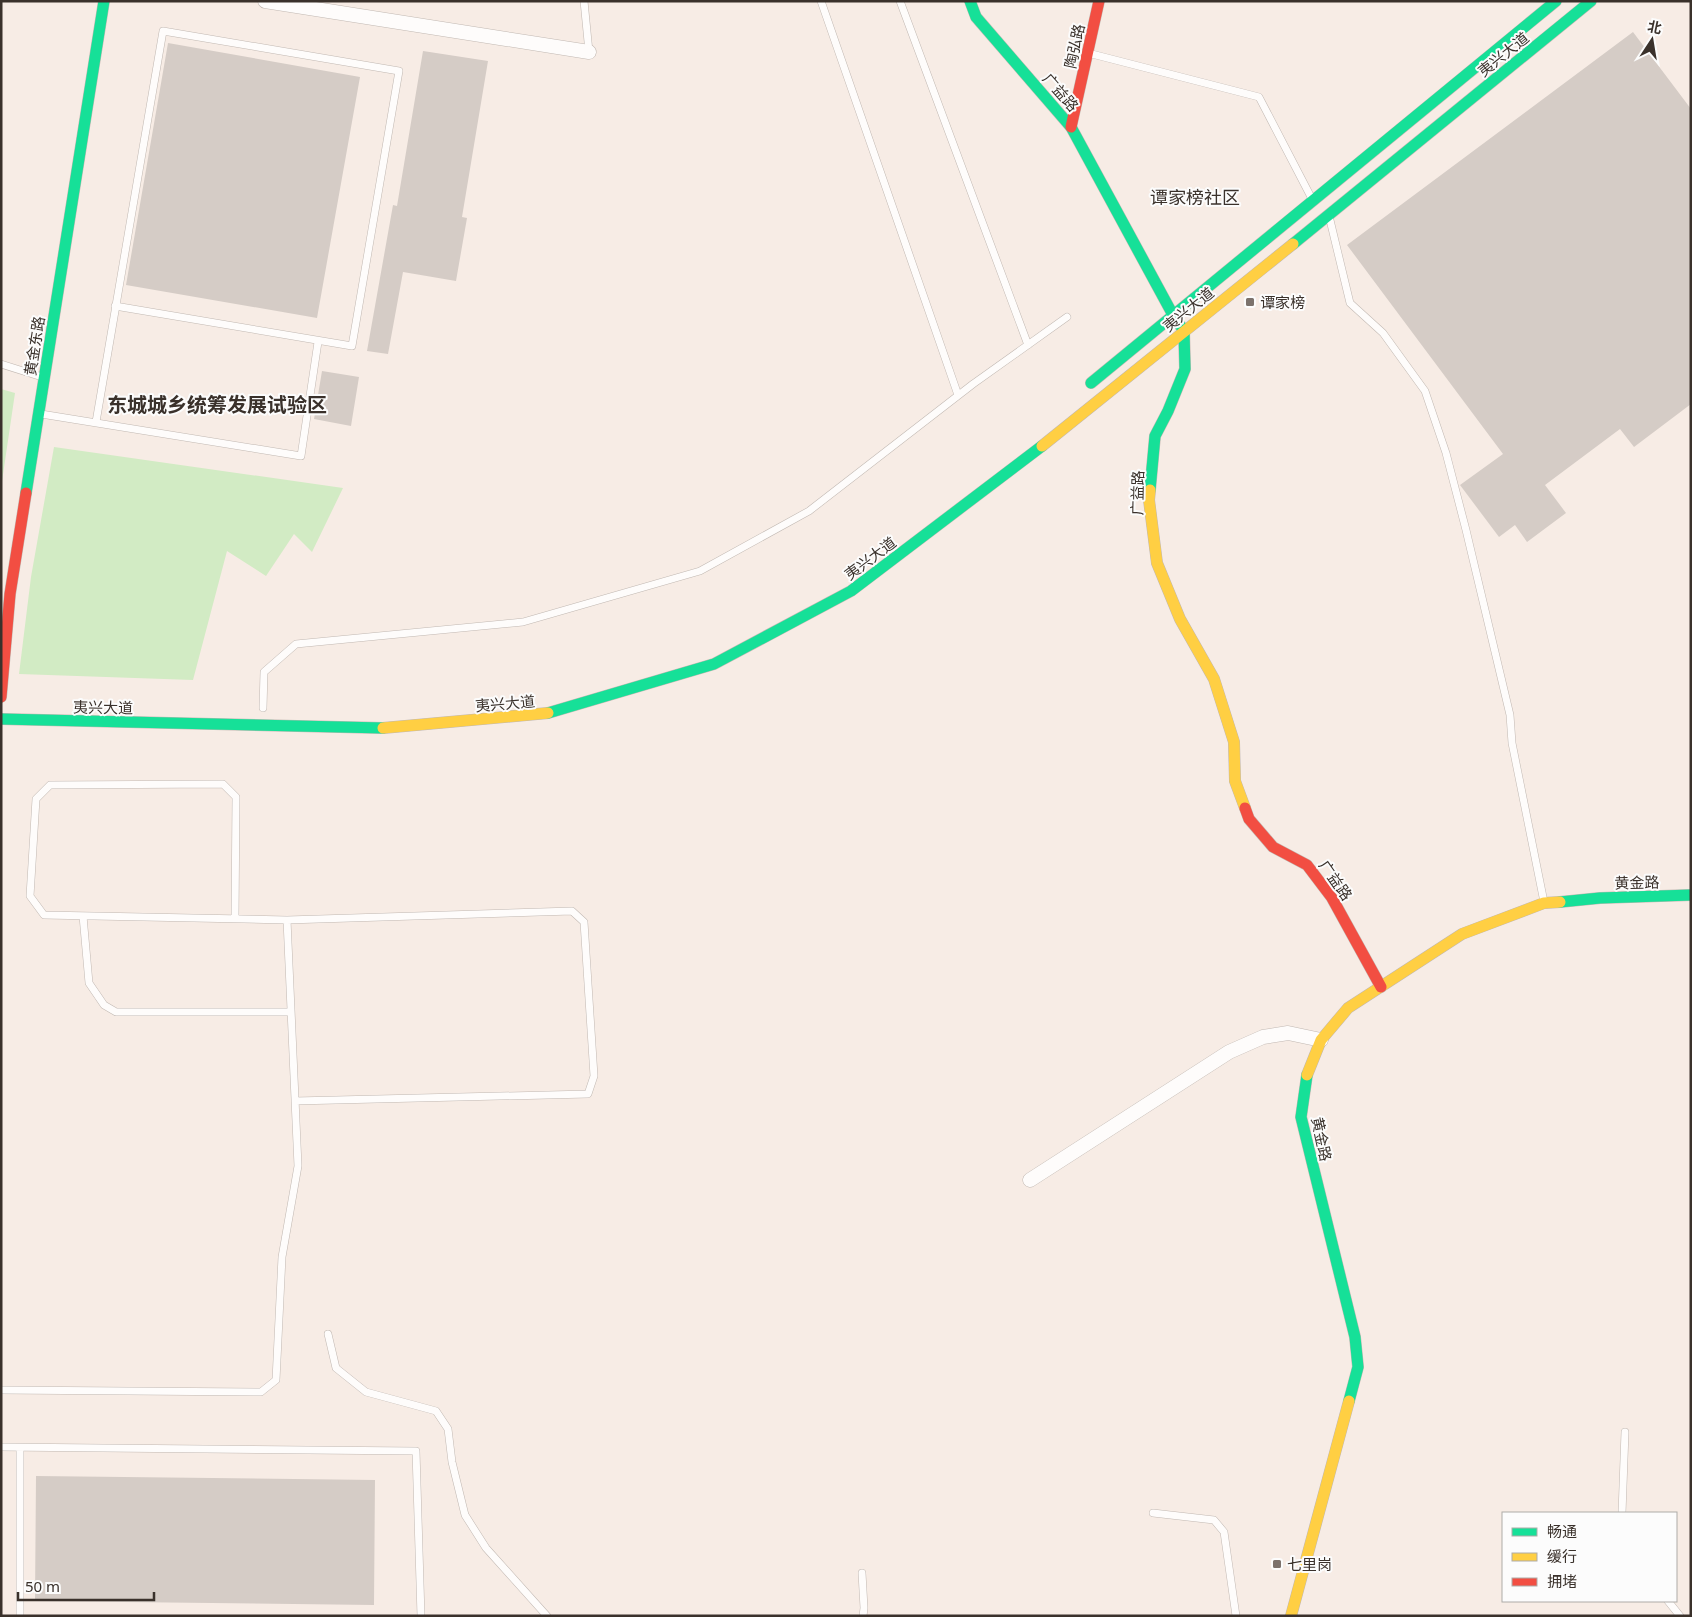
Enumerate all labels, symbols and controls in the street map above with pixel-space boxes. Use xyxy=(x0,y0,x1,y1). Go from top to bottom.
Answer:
north arrow xyxy=(1627,15,1677,65)
text: 北 xyxy=(1646,16,1664,38)
street label: 陶弘路 xyxy=(1060,22,1088,70)
street label: 夷兴大道 xyxy=(1473,27,1533,81)
street label: 广益路 xyxy=(1039,68,1083,116)
district label: 谭家榜社区 xyxy=(1150,185,1240,209)
street label: 夷兴大道 xyxy=(1158,282,1218,336)
place label: 谭家榜 xyxy=(1260,292,1305,312)
marker: 谭家榜 xyxy=(1244,296,1256,308)
street label: 黄金东路 xyxy=(19,315,49,377)
district label: 东城城乡统筹发展试验区 xyxy=(107,391,327,418)
street label: 广益路 xyxy=(1127,470,1147,516)
street label: 夷兴大道 xyxy=(840,532,900,584)
street label: 夷兴大道 xyxy=(474,690,536,716)
street label: 夷兴大道 xyxy=(73,696,133,718)
street label: 广益路 xyxy=(1315,856,1357,904)
street label: 黄金路 xyxy=(1614,872,1660,892)
street label: 黄金路 xyxy=(1308,1115,1336,1163)
legend xyxy=(1502,1512,1677,1602)
text: 畅通 xyxy=(1547,1521,1577,1541)
text: 缓行 xyxy=(1547,1546,1577,1566)
place label: 七里岗 xyxy=(1287,1554,1332,1574)
marker: 七里岗 xyxy=(1271,1558,1283,1570)
scale bar xyxy=(18,1570,154,1602)
text: 拥堵 xyxy=(1547,1571,1577,1591)
text: 50 m xyxy=(25,1576,60,1596)

